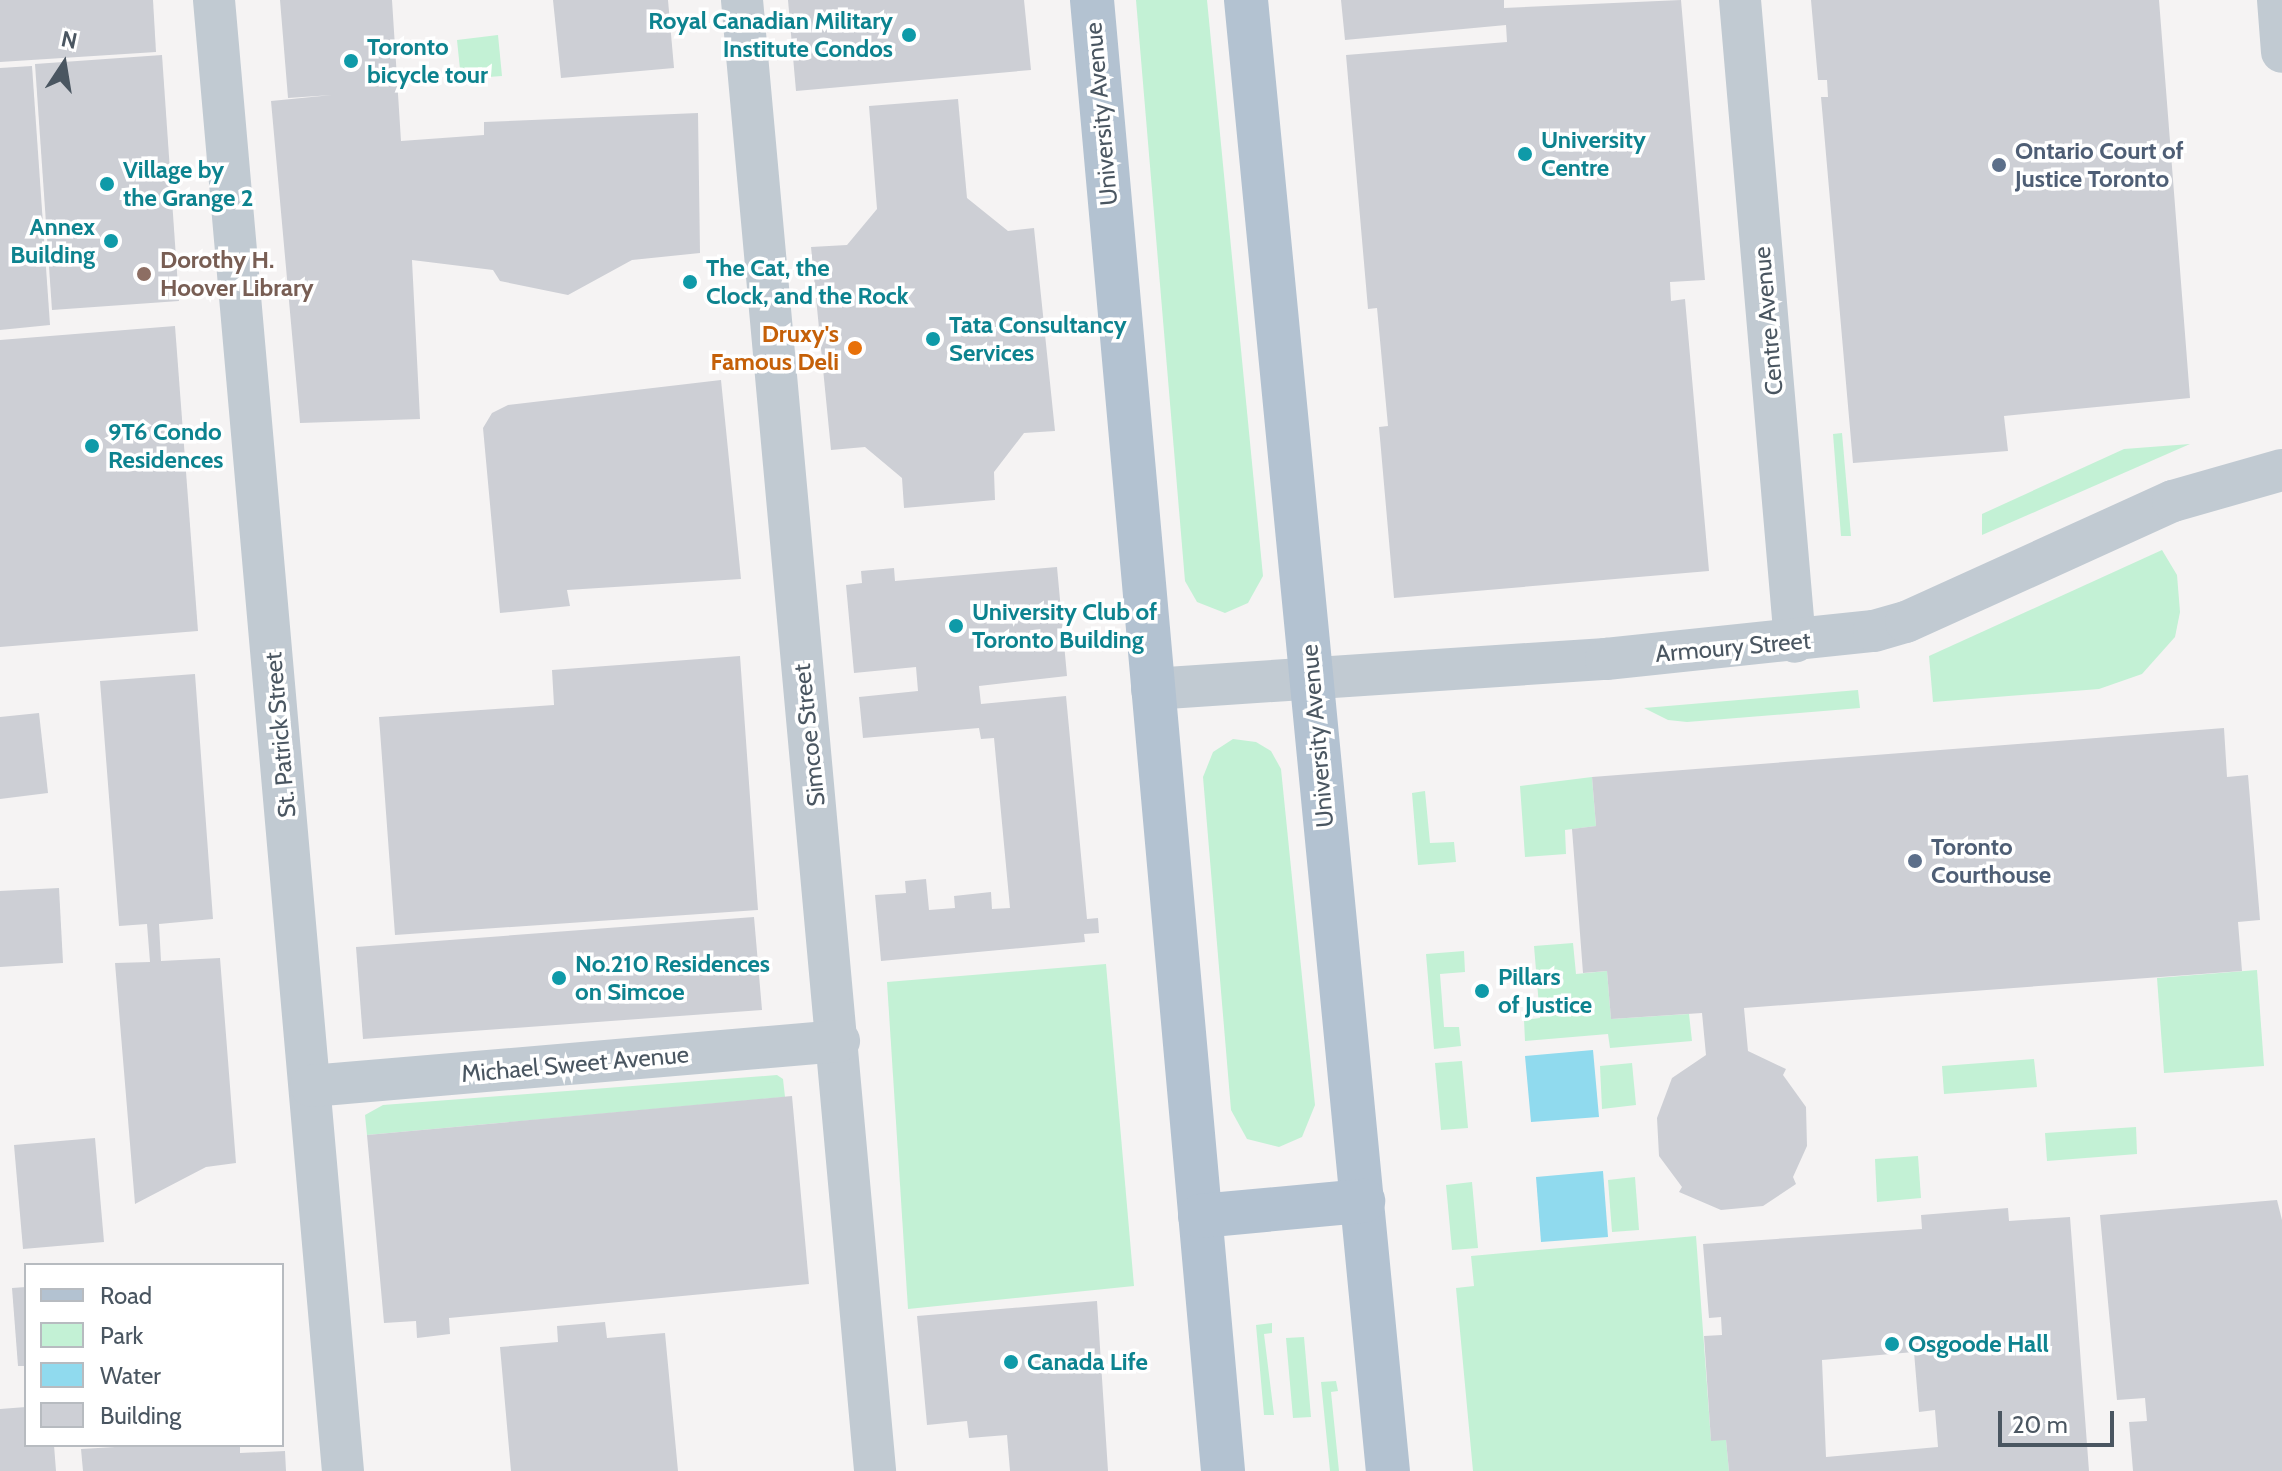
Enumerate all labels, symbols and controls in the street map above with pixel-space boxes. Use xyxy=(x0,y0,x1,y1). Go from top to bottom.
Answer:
place label: Royal Canadian Military Institute Condos xyxy=(648,7,893,63)
street label: University Avenue xyxy=(1079,21,1123,207)
north arrow xyxy=(24,24,104,104)
text: N xyxy=(59,25,80,55)
marker: Royal Canadian Military Institute Condos xyxy=(900,26,918,44)
place label: Toronto bicycle tour xyxy=(367,33,488,89)
marker: Toronto bicycle tour xyxy=(342,52,360,70)
place label: University Centre xyxy=(1541,126,1646,182)
place label: Ontario Court of Justice Toronto xyxy=(2015,137,2184,193)
marker: University Centre xyxy=(1516,145,1534,163)
place label: Village by the Grange 2 xyxy=(123,156,253,212)
marker: Ontario Court of Justice Toronto xyxy=(1990,156,2008,174)
marker: Village by the Grange 2 xyxy=(98,175,116,193)
place label: Annex Building xyxy=(10,213,95,269)
marker: Annex Building xyxy=(102,232,120,250)
street label: Centre Avenue xyxy=(1747,245,1789,397)
place label: Dorothy H. Hoover Library xyxy=(160,246,314,302)
place label: The Cat, the Clock, and the Rock xyxy=(706,254,908,310)
marker: Dorothy H. Hoover Library xyxy=(135,265,153,283)
marker: The Cat, the Clock, and the Rock xyxy=(681,273,699,291)
place label: Tata Consultancy Services xyxy=(949,311,1127,367)
place label: Druxy's Famous Deli xyxy=(710,320,839,376)
marker: Tata Consultancy Services xyxy=(924,330,942,348)
marker: Druxy's Famous Deli xyxy=(846,339,864,357)
place label: 9T6 Condo Residences xyxy=(108,418,223,474)
marker: 9T6 Condo Residences xyxy=(83,437,101,455)
place label: University Club of Toronto Building xyxy=(972,598,1157,654)
marker: University Club of Toronto Building xyxy=(947,617,965,635)
street label: Armoury Street xyxy=(1654,626,1812,668)
street label: University Avenue xyxy=(1295,643,1339,829)
street label: St. Patrick Street xyxy=(258,651,302,819)
street label: Simcoe Street xyxy=(787,662,831,808)
place label: Toronto Courthouse xyxy=(1931,833,2051,889)
marker: Toronto Courthouse xyxy=(1906,852,1924,870)
place label: No.210 Residences on Simcoe xyxy=(575,950,770,1006)
place label: Pillars of Justice xyxy=(1498,963,1592,1019)
marker: No.210 Residences on Simcoe xyxy=(550,969,568,987)
marker: Pillars of Justice xyxy=(1473,982,1491,1000)
street label: Michael Sweet Avenue xyxy=(460,1040,690,1088)
legend xyxy=(24,1263,284,1447)
text: Road xyxy=(100,1281,152,1310)
text: Park xyxy=(100,1321,143,1350)
place label: Osgoode Hall xyxy=(1908,1330,2049,1358)
marker: Osgoode Hall xyxy=(1883,1335,1901,1353)
place label: Canada Life xyxy=(1027,1348,1148,1376)
marker: Canada Life xyxy=(1002,1353,1020,1371)
text: Water xyxy=(100,1361,161,1390)
scale bar xyxy=(2002,1395,2118,1445)
text: Building xyxy=(100,1401,181,1430)
text: 20 m xyxy=(2012,1410,2068,1439)

